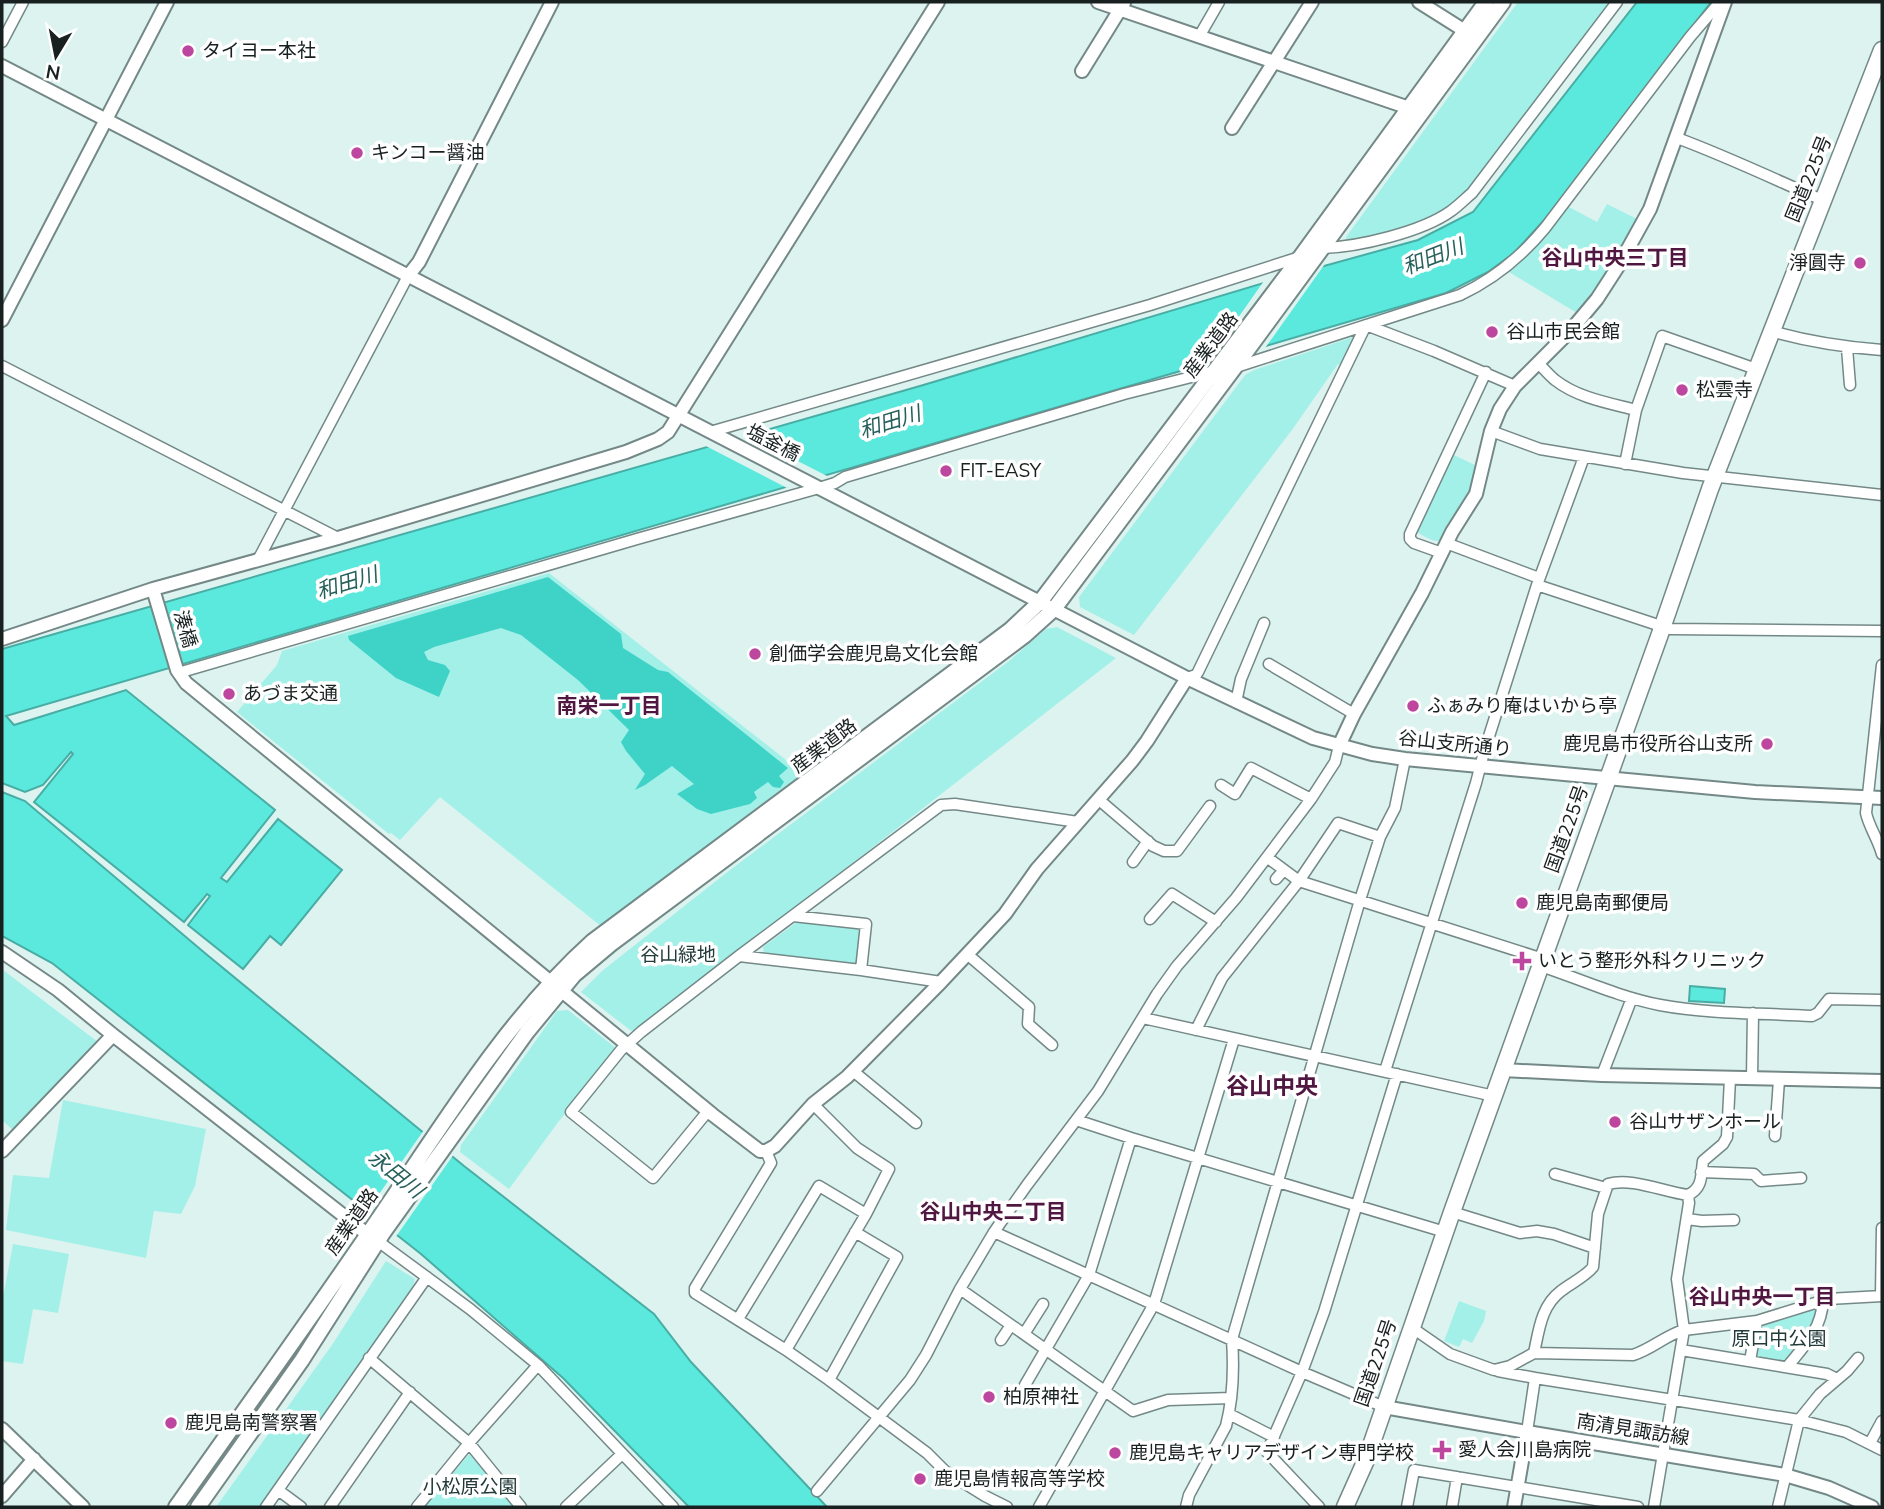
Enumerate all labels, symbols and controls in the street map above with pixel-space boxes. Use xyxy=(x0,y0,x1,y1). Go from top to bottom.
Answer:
north arrow xyxy=(21,21,91,91)
place label: タイヨー本社 xyxy=(202,38,316,64)
marker: タイヨー本社 xyxy=(180,43,196,59)
text: N xyxy=(44,58,62,86)
street label: 国道225号 xyxy=(1780,132,1838,226)
place label: キンコー醤油 xyxy=(371,140,484,166)
marker: キンコー醤油 xyxy=(349,145,365,161)
water label: 和田川 xyxy=(1399,232,1469,281)
district label: 谷山中央三丁目 xyxy=(1542,244,1689,272)
place label: 淨圓寺 xyxy=(1789,250,1846,276)
marker: 淨圓寺 xyxy=(1852,255,1868,271)
street label: 産業道路 xyxy=(1178,307,1244,383)
place label: 谷山市民会館 xyxy=(1506,319,1620,345)
marker: 谷山市民会館 xyxy=(1484,324,1500,340)
place label: 松雲寺 xyxy=(1696,377,1753,403)
marker: 松雲寺 xyxy=(1674,382,1690,398)
water label: 和田川 xyxy=(856,399,926,445)
street label: 塩釜橋 xyxy=(742,418,804,468)
place label: FIT-EASY xyxy=(960,458,1042,484)
marker: FIT-EASY xyxy=(938,463,954,479)
water label: 和田川 xyxy=(313,560,383,606)
street label: 湊橋 xyxy=(167,607,203,651)
place label: 創価学会鹿児島文化会館 xyxy=(769,641,978,667)
marker: 創価学会鹿児島文化会館 xyxy=(747,646,763,662)
place label: あづま交通 xyxy=(243,681,338,707)
marker: あづま交通 xyxy=(221,686,237,702)
district label: 南栄一丁目 xyxy=(557,692,662,720)
place label: ふぁみり庵はいから亭 xyxy=(1427,693,1617,719)
marker: ふぁみり庵はいから亭 xyxy=(1405,698,1421,714)
street label: 産業道路 xyxy=(786,713,862,779)
street label: 谷山支所通り xyxy=(1397,725,1513,763)
place label: 鹿児島市役所谷山支所 xyxy=(1563,731,1753,757)
marker: 鹿児島市役所谷山支所 xyxy=(1759,736,1775,752)
street label: 国道225号 xyxy=(1539,782,1595,876)
place label: 鹿児島南郵便局 xyxy=(1536,890,1669,916)
marker: 鹿児島南郵便局 xyxy=(1514,895,1530,911)
park label: 谷山緑地 xyxy=(640,942,716,968)
place label: いとう整形外科クリニック xyxy=(1538,948,1766,974)
marker: いとう整形外科クリニック xyxy=(1512,951,1532,971)
district label: 谷山中央 xyxy=(1226,1071,1318,1102)
place label: 谷山サザンホール xyxy=(1629,1109,1781,1135)
marker: 谷山サザンホール xyxy=(1607,1114,1623,1130)
water label: 永田川 xyxy=(363,1143,431,1206)
street label: 産業道路 xyxy=(320,1183,384,1261)
district label: 谷山中央二丁目 xyxy=(920,1198,1067,1226)
district label: 谷山中央一丁目 xyxy=(1689,1283,1836,1311)
street label: 国道225号 xyxy=(1349,1316,1403,1410)
park label: 原口中公園 xyxy=(1731,1326,1827,1352)
place label: 柏原神社 xyxy=(1003,1384,1079,1410)
marker: 柏原神社 xyxy=(981,1389,997,1405)
street label: 南清見諏訪線 xyxy=(1575,1408,1691,1452)
place label: 鹿児島南警察署 xyxy=(185,1410,318,1436)
marker: 鹿児島南警察署 xyxy=(163,1415,179,1431)
place label: 愛人会川島病院 xyxy=(1458,1437,1591,1463)
place label: 鹿児島キャリアデザイン専門学校 xyxy=(1129,1440,1414,1466)
marker: 愛人会川島病院 xyxy=(1432,1440,1452,1460)
marker: 鹿児島キャリアデザイン専門学校 xyxy=(1107,1445,1123,1461)
place label: 鹿児島情報高等学校 xyxy=(934,1466,1105,1492)
marker: 鹿児島情報高等学校 xyxy=(912,1471,928,1487)
park label: 小松原公園 xyxy=(422,1474,518,1500)

